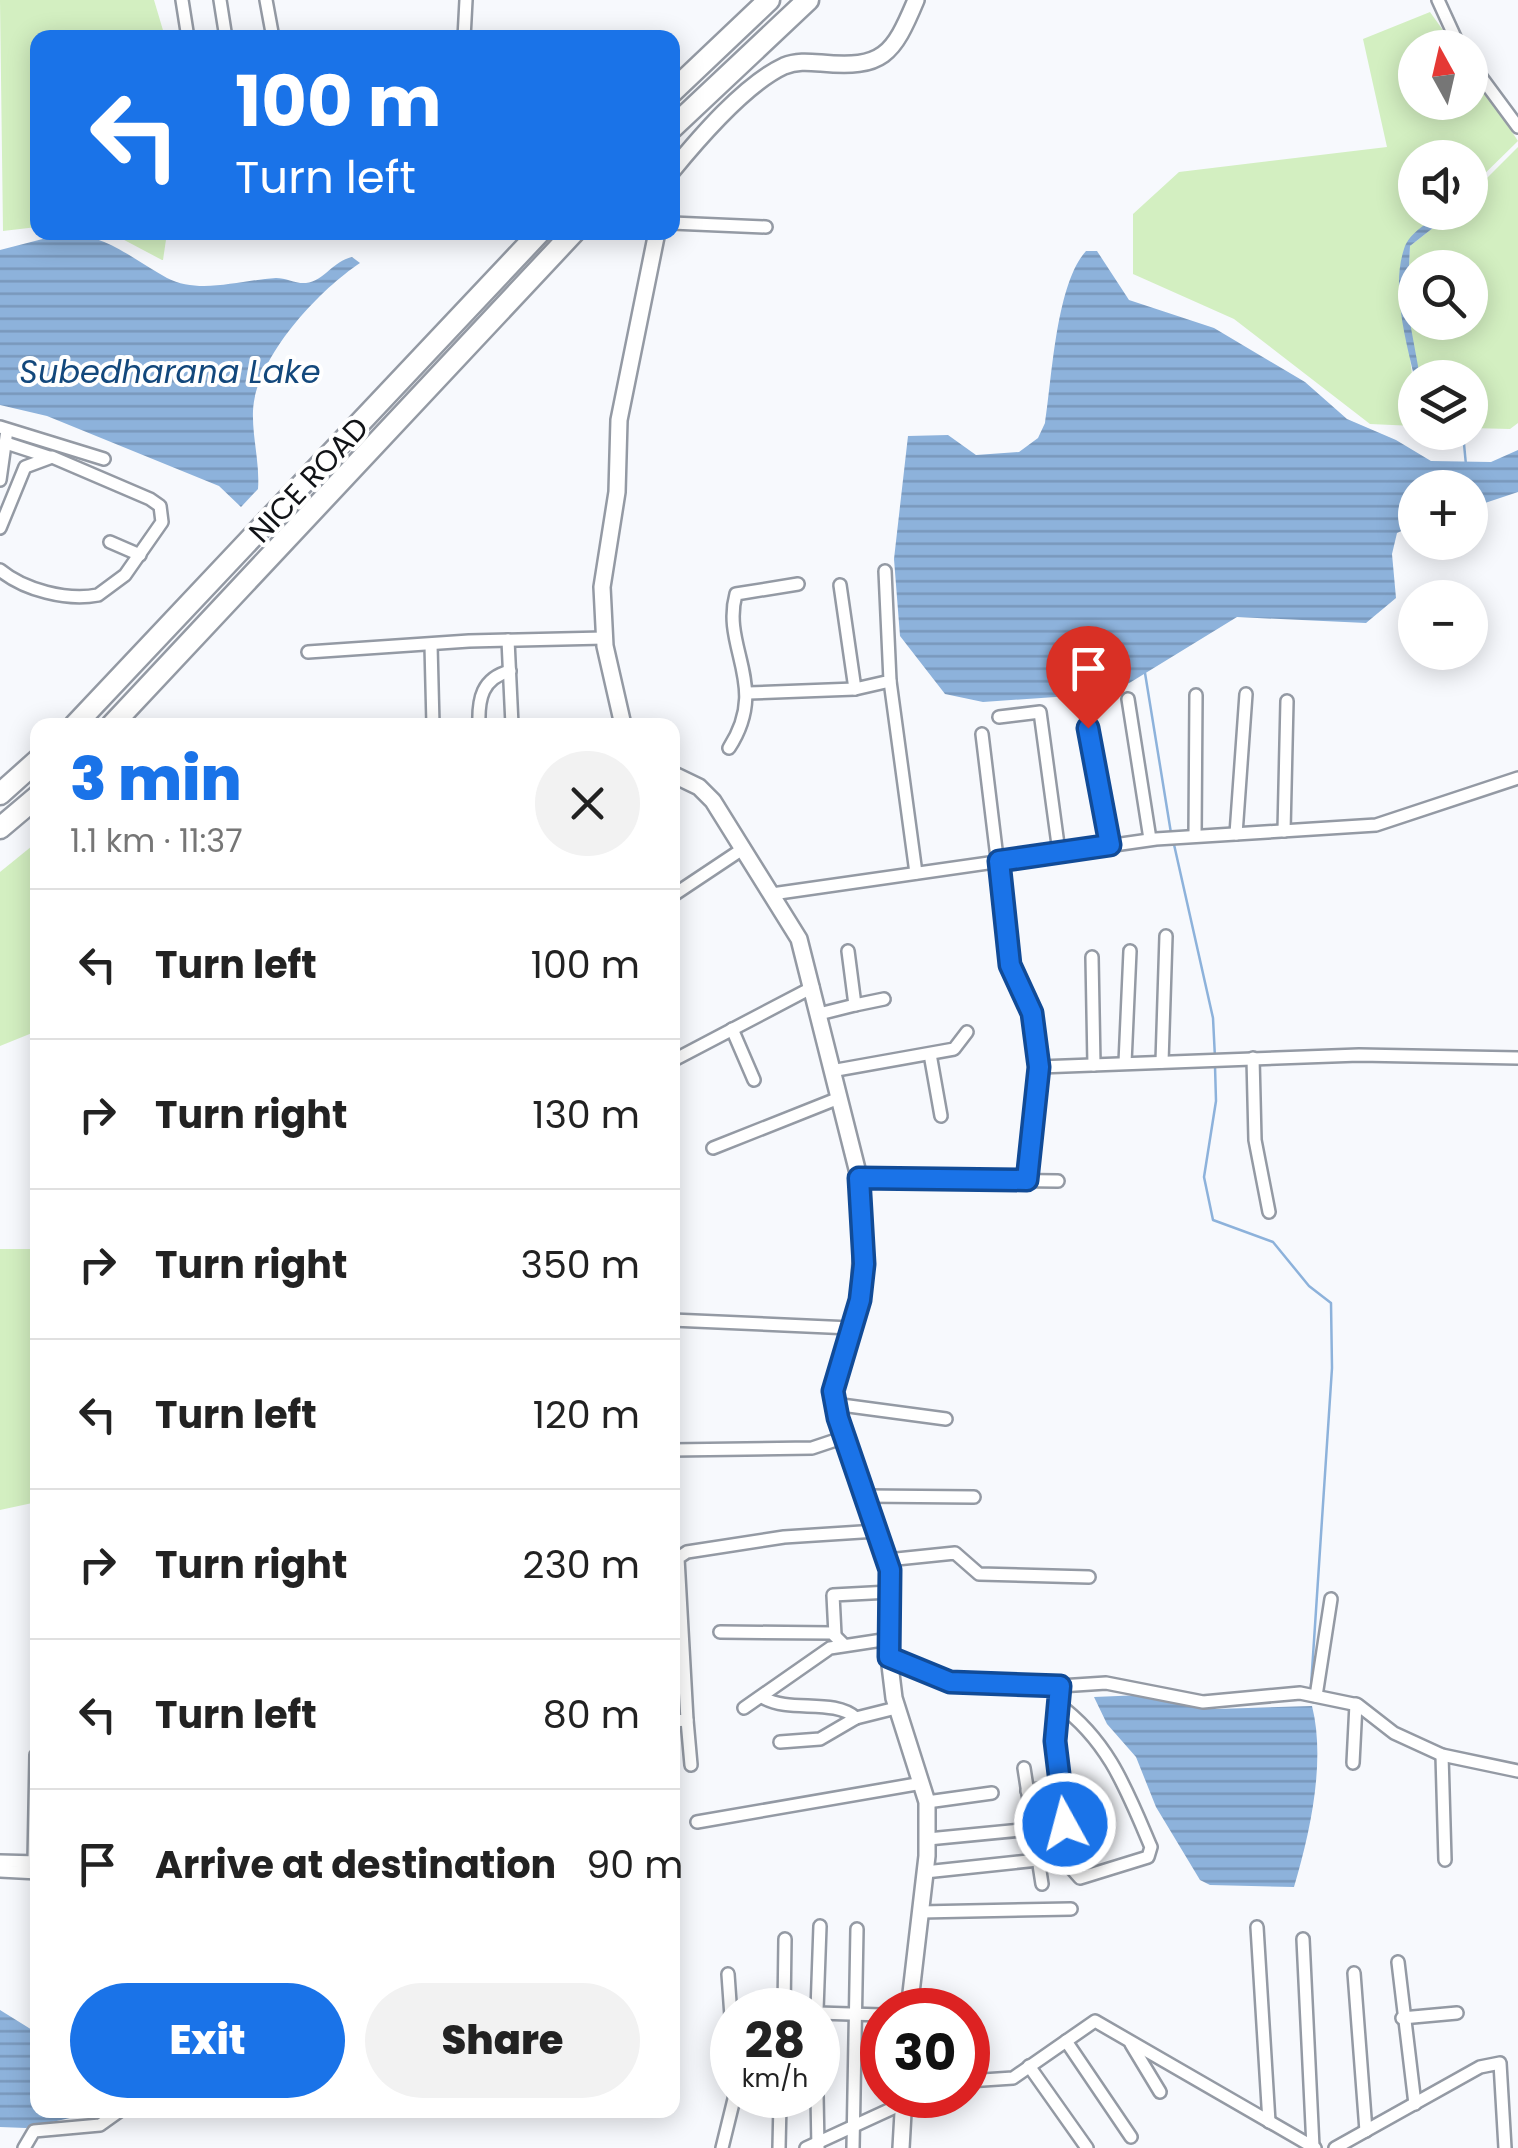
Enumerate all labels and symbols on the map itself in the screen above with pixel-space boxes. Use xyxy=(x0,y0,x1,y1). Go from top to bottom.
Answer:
north arrow xyxy=(1398,30,1488,120)
water label: Subedharana Lake xyxy=(19,349,321,394)
street label: NICE ROAD xyxy=(239,407,378,552)
pin xyxy=(1046,626,1131,729)
position arrow xyxy=(1013,1772,1117,1876)
speed limit sign: 30 xyxy=(860,1988,990,2118)

